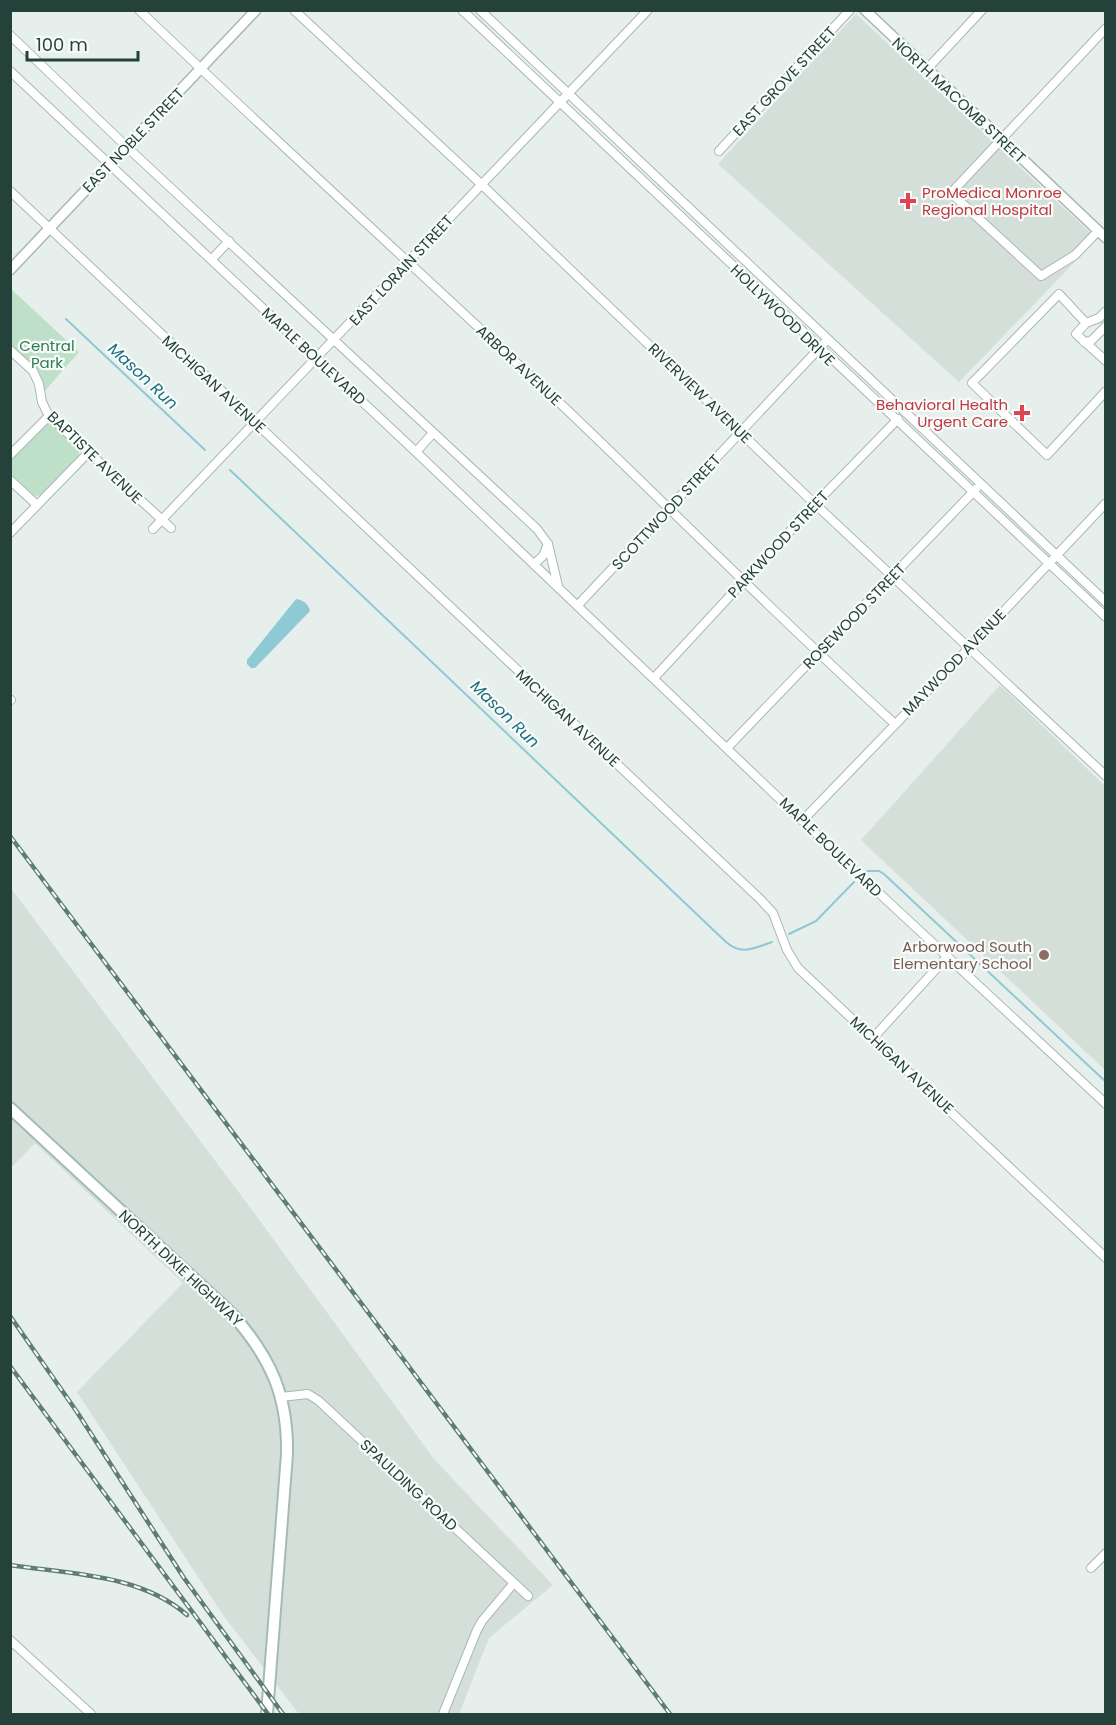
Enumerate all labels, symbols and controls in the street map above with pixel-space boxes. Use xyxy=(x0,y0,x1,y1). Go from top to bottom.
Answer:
street label: EAST GROVE STREET xyxy=(728,22,840,140)
scale bar xyxy=(27,24,138,62)
text: 100 m xyxy=(36,32,88,57)
street label: NORTH MACOMB STREET xyxy=(887,32,1031,168)
street label: EAST NOBLE STREET xyxy=(78,83,188,197)
place label: ProMedica Monroe Regional Hospital xyxy=(922,182,1062,220)
marker: ProMedica Monroe Regional Hospital xyxy=(899,192,917,210)
street label: EAST LORAIN STREET xyxy=(344,210,458,330)
street label: HOLLYWOOD DRIVE xyxy=(726,260,840,370)
street label: MAPLE BOULEVARD xyxy=(257,302,371,410)
street label: ARBOR AVENUE xyxy=(472,320,566,410)
street label: MICHIGAN AVENUE xyxy=(158,330,270,438)
park label: Central Park xyxy=(19,335,75,373)
water label: Mason Run xyxy=(103,337,183,415)
street label: RIVERVIEW AVENUE xyxy=(644,338,756,448)
place label: Behavioral Health Urgent Care xyxy=(876,394,1008,432)
marker: Behavioral Health Urgent Care xyxy=(1013,404,1031,422)
street label: BAPTISTE AVENUE xyxy=(43,406,147,508)
street label: SCOTTWOOD STREET xyxy=(607,450,725,574)
street label: PARKWOOD STREET xyxy=(723,486,833,602)
street label: ROSEWOOD STREET xyxy=(798,558,910,674)
street label: MAYWOOD AVENUE xyxy=(897,604,1011,720)
street label: MICHIGAN AVENUE xyxy=(512,664,624,772)
water label: Mason Run xyxy=(465,675,545,753)
street label: MAPLE BOULEVARD xyxy=(775,793,887,901)
place label: Arborwood South Elementary School xyxy=(893,936,1032,974)
marker: Arborwood South Elementary School xyxy=(1037,948,1051,962)
street label: MICHIGAN AVENUE xyxy=(846,1011,958,1119)
street label: NORTH DIXIE HIGHWAY xyxy=(114,1205,248,1331)
street label: SPAULDING ROAD xyxy=(356,1434,462,1536)

